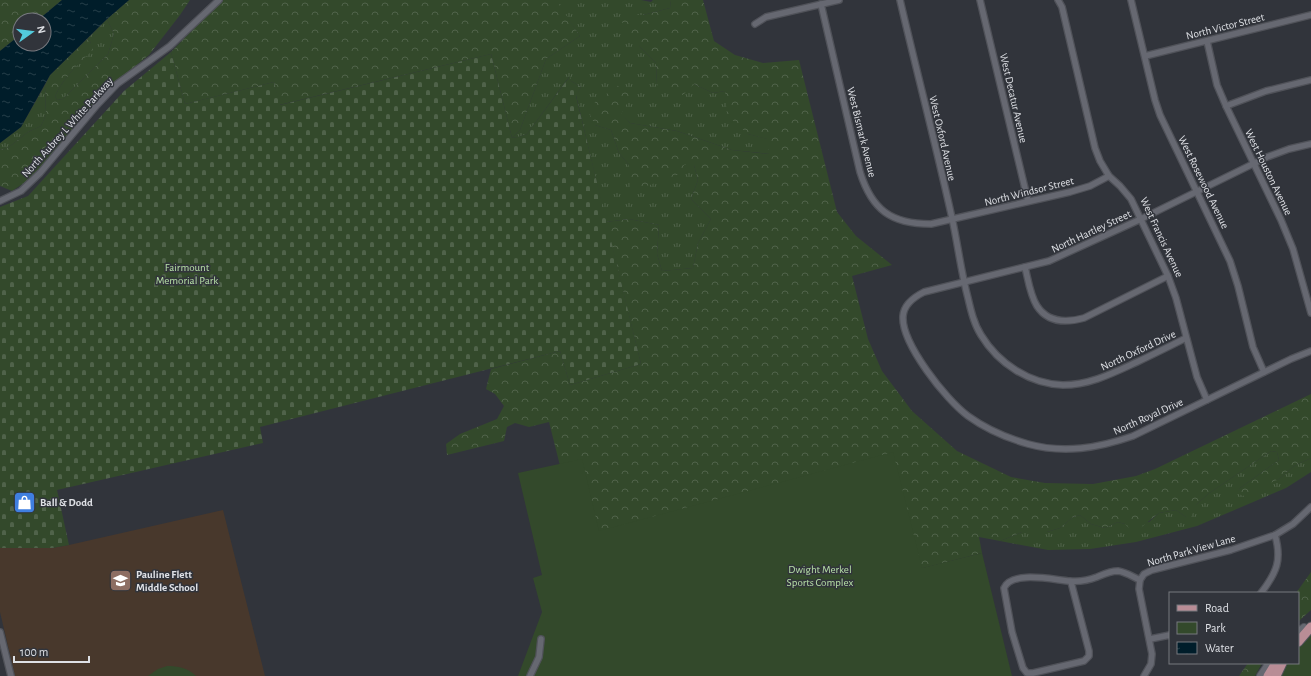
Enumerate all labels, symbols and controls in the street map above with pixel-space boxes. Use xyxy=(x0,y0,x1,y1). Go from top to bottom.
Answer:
street label: North Victor Street xyxy=(1185,11,1266,42)
north arrow xyxy=(12,12,52,52)
text: N xyxy=(35,25,47,35)
street label: West Decatur Avenue xyxy=(998,52,1029,144)
street label: North Aubrey L White Parkway xyxy=(20,75,115,179)
street label: West Bismark Avenue xyxy=(845,86,878,178)
street label: West Oxford Avenue xyxy=(927,94,958,182)
street label: West Houston Avenue xyxy=(1243,127,1294,217)
street label: West Rosewood Avenue xyxy=(1176,134,1231,230)
street label: North Windsor Street xyxy=(983,175,1075,208)
street label: West Francis Avenue xyxy=(1138,195,1185,279)
street label: North Hartley Street xyxy=(1050,208,1133,255)
park label: Fairmount Memorial Park xyxy=(156,262,218,286)
street label: North Oxford Drive xyxy=(1099,328,1177,373)
street label: North Royal Drive xyxy=(1112,396,1185,437)
shop icon: Ball & Dodd xyxy=(12,489,38,515)
place label: Ball & Dodd xyxy=(40,497,93,508)
street label: North Park View Lane xyxy=(1146,533,1237,568)
park label: Dwight Merkel Sports Complex xyxy=(787,564,854,588)
school or university icon: Pauline Flett Middle School xyxy=(107,567,133,593)
place label: Pauline Flett Middle School xyxy=(136,569,198,593)
legend xyxy=(1169,592,1299,664)
text: Road xyxy=(1205,602,1229,614)
text: Park xyxy=(1205,622,1226,634)
scale bar xyxy=(14,638,89,664)
text: Water xyxy=(1205,642,1234,654)
text: 100 m xyxy=(20,646,48,658)

